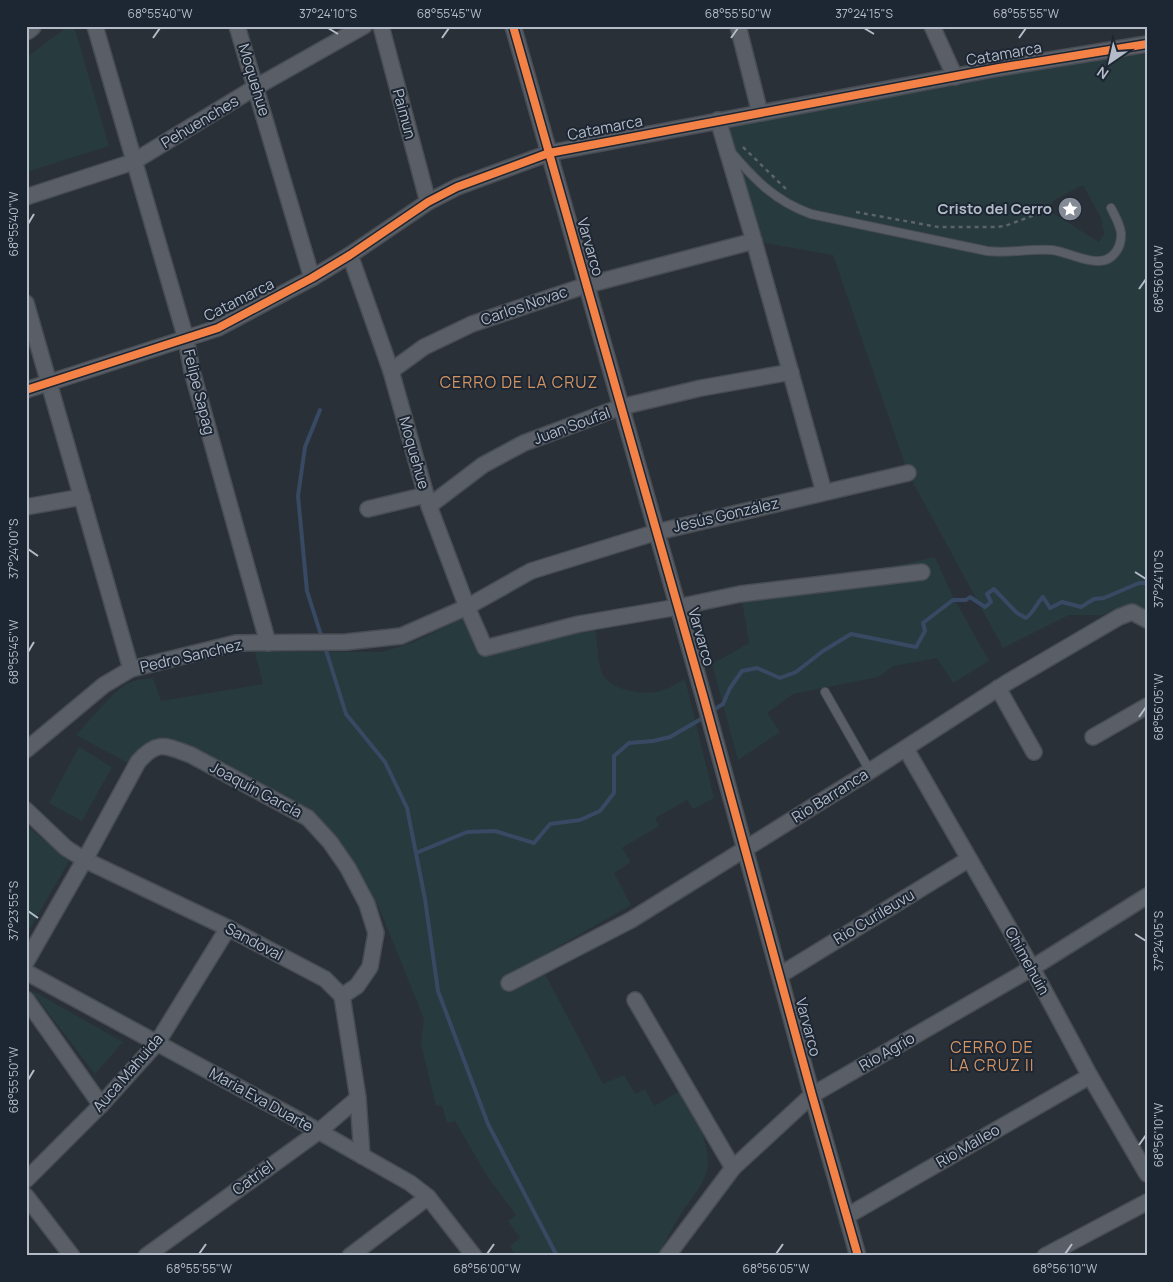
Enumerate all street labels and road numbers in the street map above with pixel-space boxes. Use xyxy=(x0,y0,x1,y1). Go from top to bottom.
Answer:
street label: Catamarca xyxy=(965,37,1043,70)
street label: Moquehue xyxy=(234,41,275,119)
street label: Paimun xyxy=(388,86,421,141)
street label: Pehuenches xyxy=(157,90,242,153)
street label: Catamarca xyxy=(565,110,644,145)
street label: Varvarco xyxy=(572,215,609,279)
street label: Catamarca xyxy=(200,273,278,326)
street label: Carlos Novac xyxy=(478,281,570,330)
street label: Felipe Sapag xyxy=(179,347,220,437)
street label: Juan Soufal xyxy=(531,402,613,449)
street label: Moquehue xyxy=(394,414,435,492)
street label: Jesús González xyxy=(671,492,781,537)
street label: Varvarco xyxy=(683,605,720,669)
street label: Pedro Sanchez xyxy=(138,634,244,677)
street label: Joaquín García xyxy=(207,756,306,823)
street label: Rio Barranca xyxy=(787,764,872,827)
street label: Rio Curileuvu xyxy=(829,884,918,949)
street label: Sandoval xyxy=(222,918,287,966)
street label: Chimehuin xyxy=(1000,923,1055,999)
street label: Varvarco xyxy=(791,995,826,1059)
street label: Rio Agrio xyxy=(855,1027,919,1076)
street label: Auca Mahuida xyxy=(88,1029,168,1116)
street label: Maria Eva Duarte xyxy=(206,1062,317,1137)
street label: Rio Malleo xyxy=(932,1119,1004,1172)
street label: Catriel xyxy=(228,1156,278,1200)

